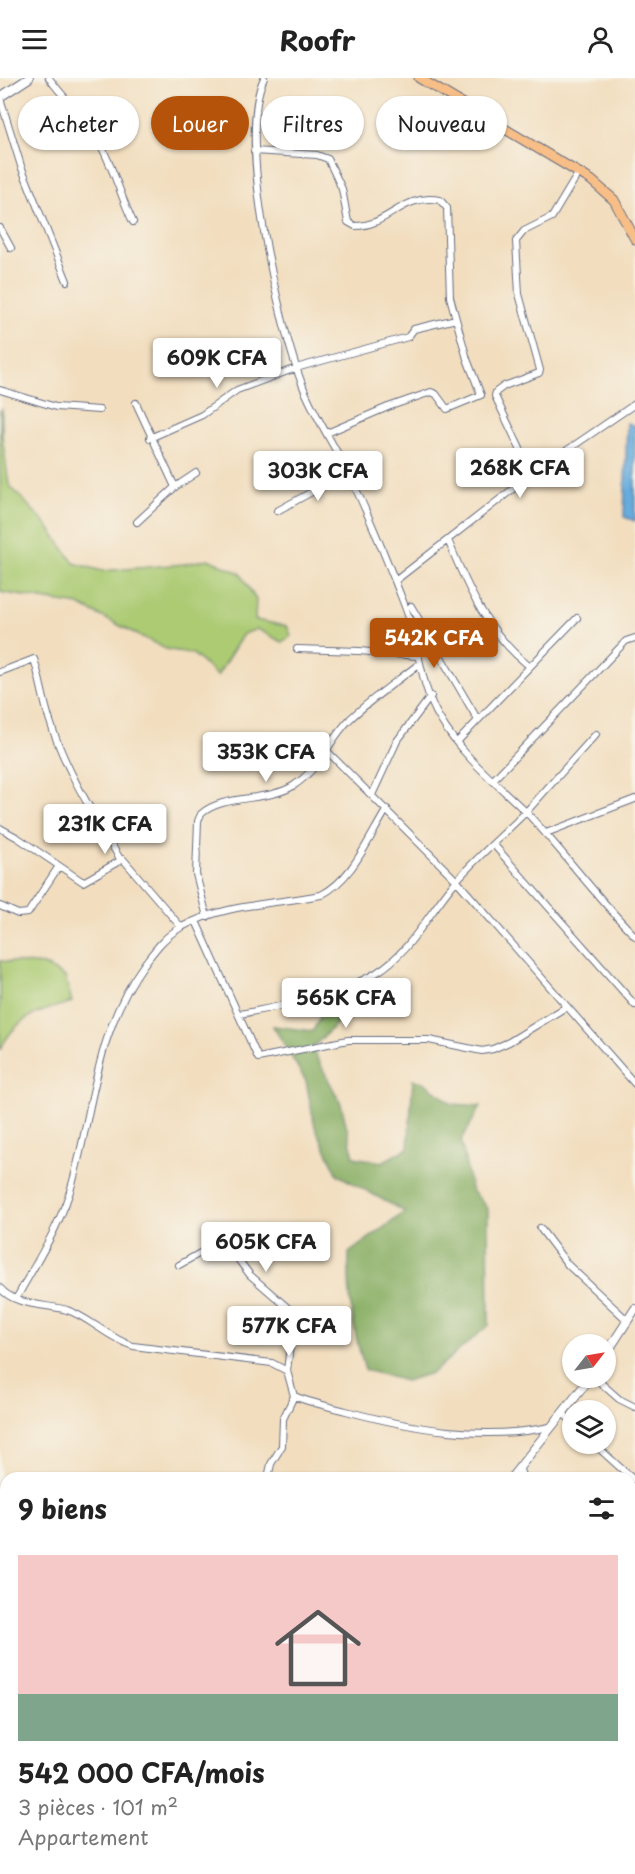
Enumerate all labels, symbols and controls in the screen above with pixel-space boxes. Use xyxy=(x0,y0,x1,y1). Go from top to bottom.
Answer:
text: Roofr xyxy=(280,19,355,60)
icon: menu xyxy=(18,23,51,56)
icon: person xyxy=(584,23,617,56)
chip: Acheter xyxy=(18,96,139,150)
chip: Louer xyxy=(151,96,249,150)
chip: Filtres xyxy=(261,96,364,150)
chip: Nouveau xyxy=(376,96,507,150)
pin: 609K CFA xyxy=(155,338,279,389)
text: 609K CFA xyxy=(167,342,267,372)
pin: 268K CFA xyxy=(458,448,582,499)
pin: 303K CFA xyxy=(256,451,380,502)
text: 268K CFA xyxy=(470,452,570,482)
text: 303K CFA xyxy=(268,455,368,485)
pin: 542K CFA xyxy=(372,618,496,669)
text: 542K CFA xyxy=(384,622,484,652)
pin: 353K CFA xyxy=(204,732,328,783)
text: 353K CFA xyxy=(217,736,315,766)
pin: 231K CFA xyxy=(43,804,167,855)
text: 231K CFA xyxy=(57,808,153,838)
pin: 565K CFA xyxy=(284,978,408,1029)
text: 565K CFA xyxy=(296,982,396,1012)
pin: 605K CFA xyxy=(204,1222,328,1273)
text: 605K CFA xyxy=(215,1226,317,1256)
pin: 577K CFA xyxy=(227,1306,351,1357)
text: 577K CFA xyxy=(241,1310,337,1340)
north arrow xyxy=(562,1334,616,1388)
map controls xyxy=(562,1334,616,1454)
button: layers xyxy=(562,1400,616,1454)
text: 9 biens xyxy=(18,1489,107,1528)
icon: filters xyxy=(585,1492,618,1525)
icon: home xyxy=(264,1594,372,1702)
text: 542 000 CFA/mois xyxy=(18,1753,265,1792)
text: 3 pièces · 101 m² xyxy=(18,1792,178,1822)
text: Appartement xyxy=(18,1822,148,1852)

